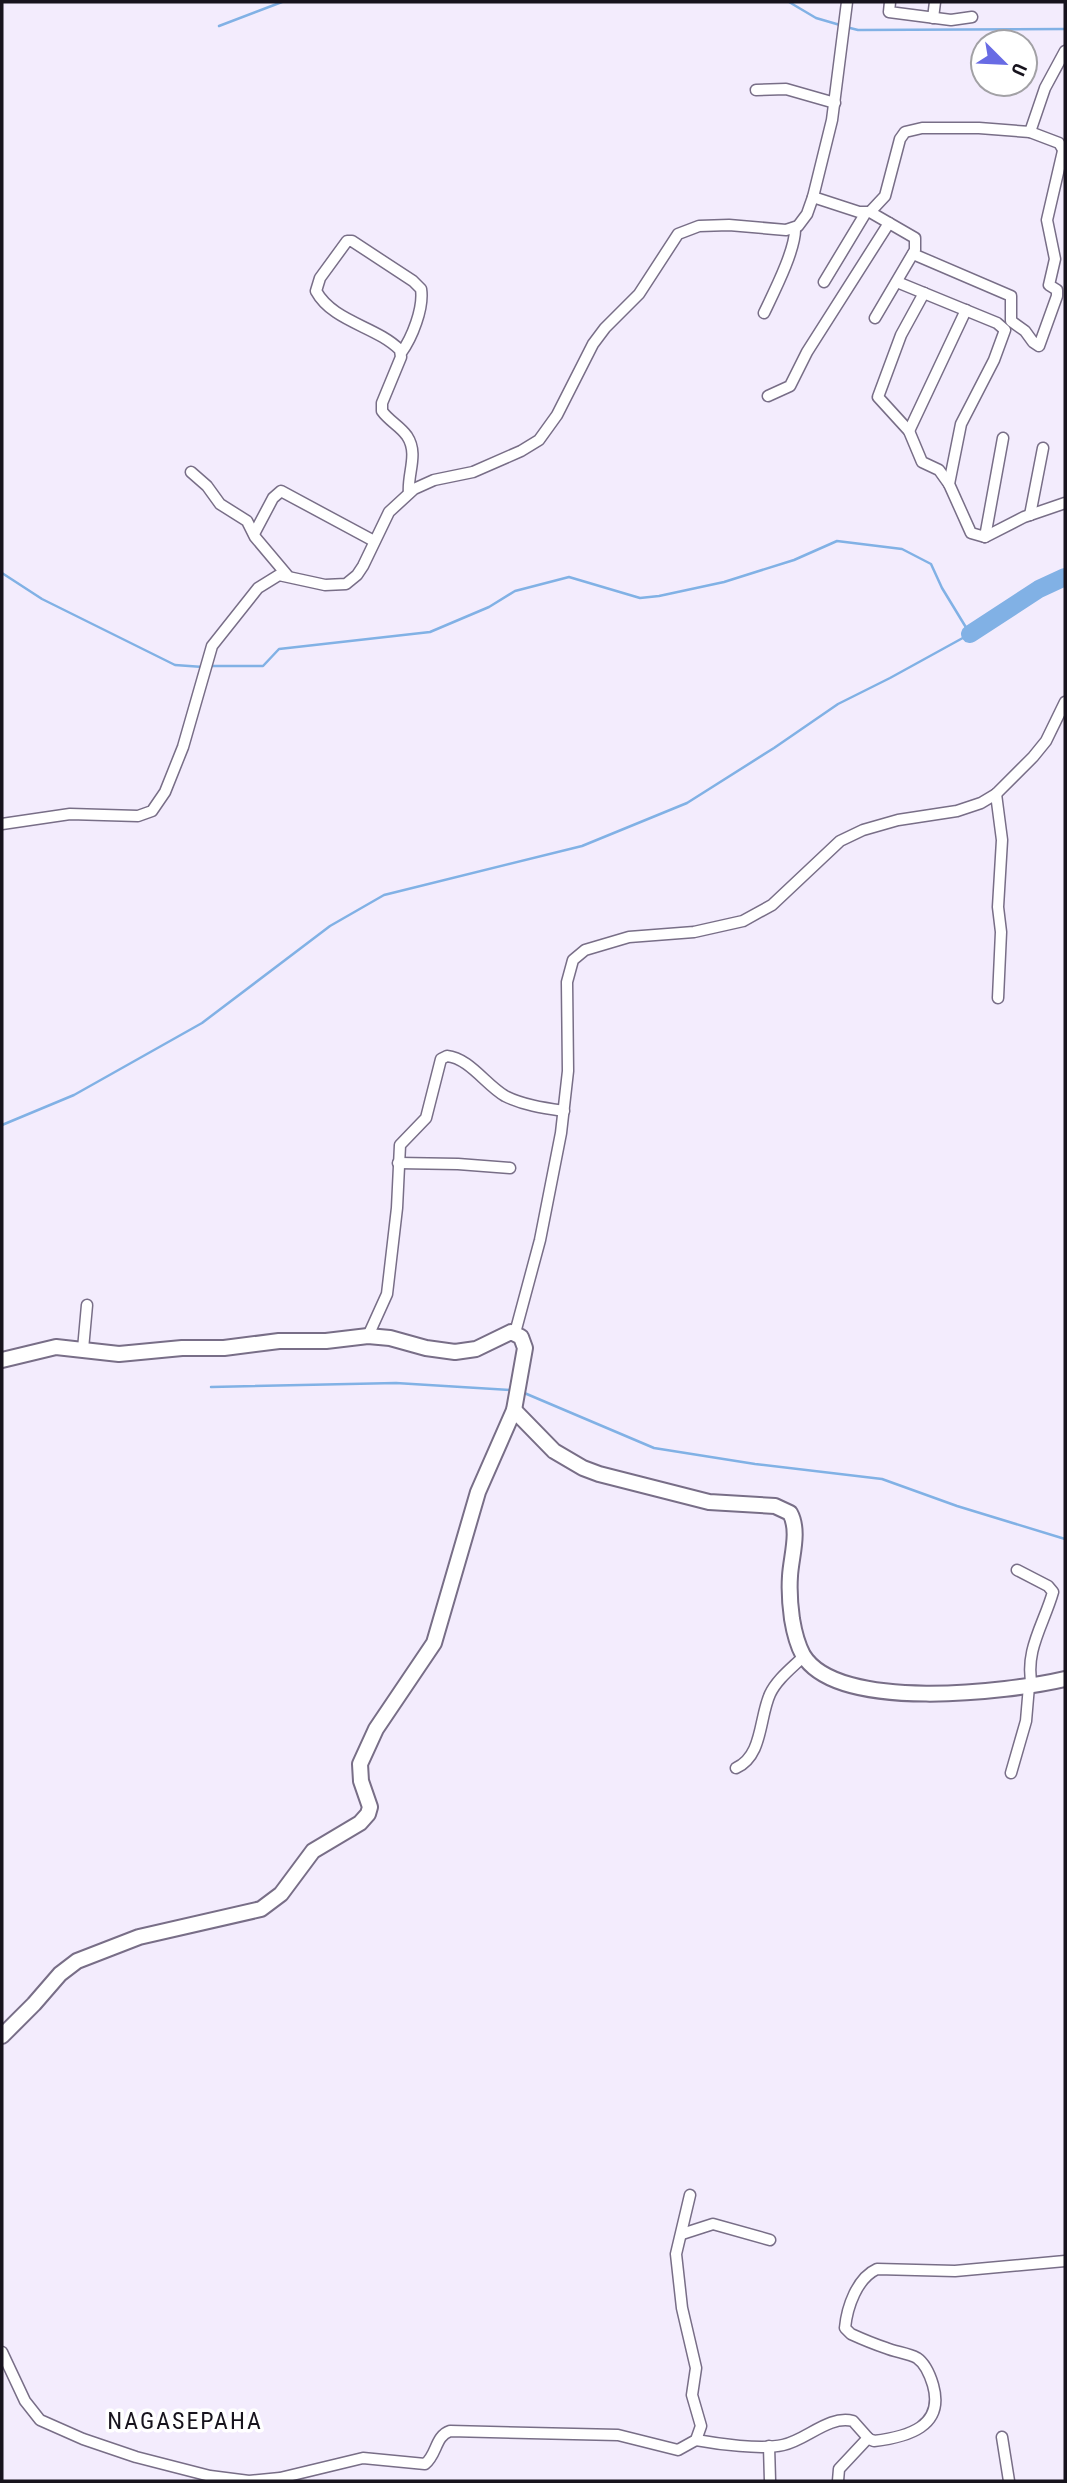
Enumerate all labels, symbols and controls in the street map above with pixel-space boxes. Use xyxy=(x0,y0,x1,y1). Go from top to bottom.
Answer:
north arrow xyxy=(969,28,1039,98)
text: U xyxy=(1006,60,1032,79)
district label: NAGASEPAHA xyxy=(107,2407,263,2435)

